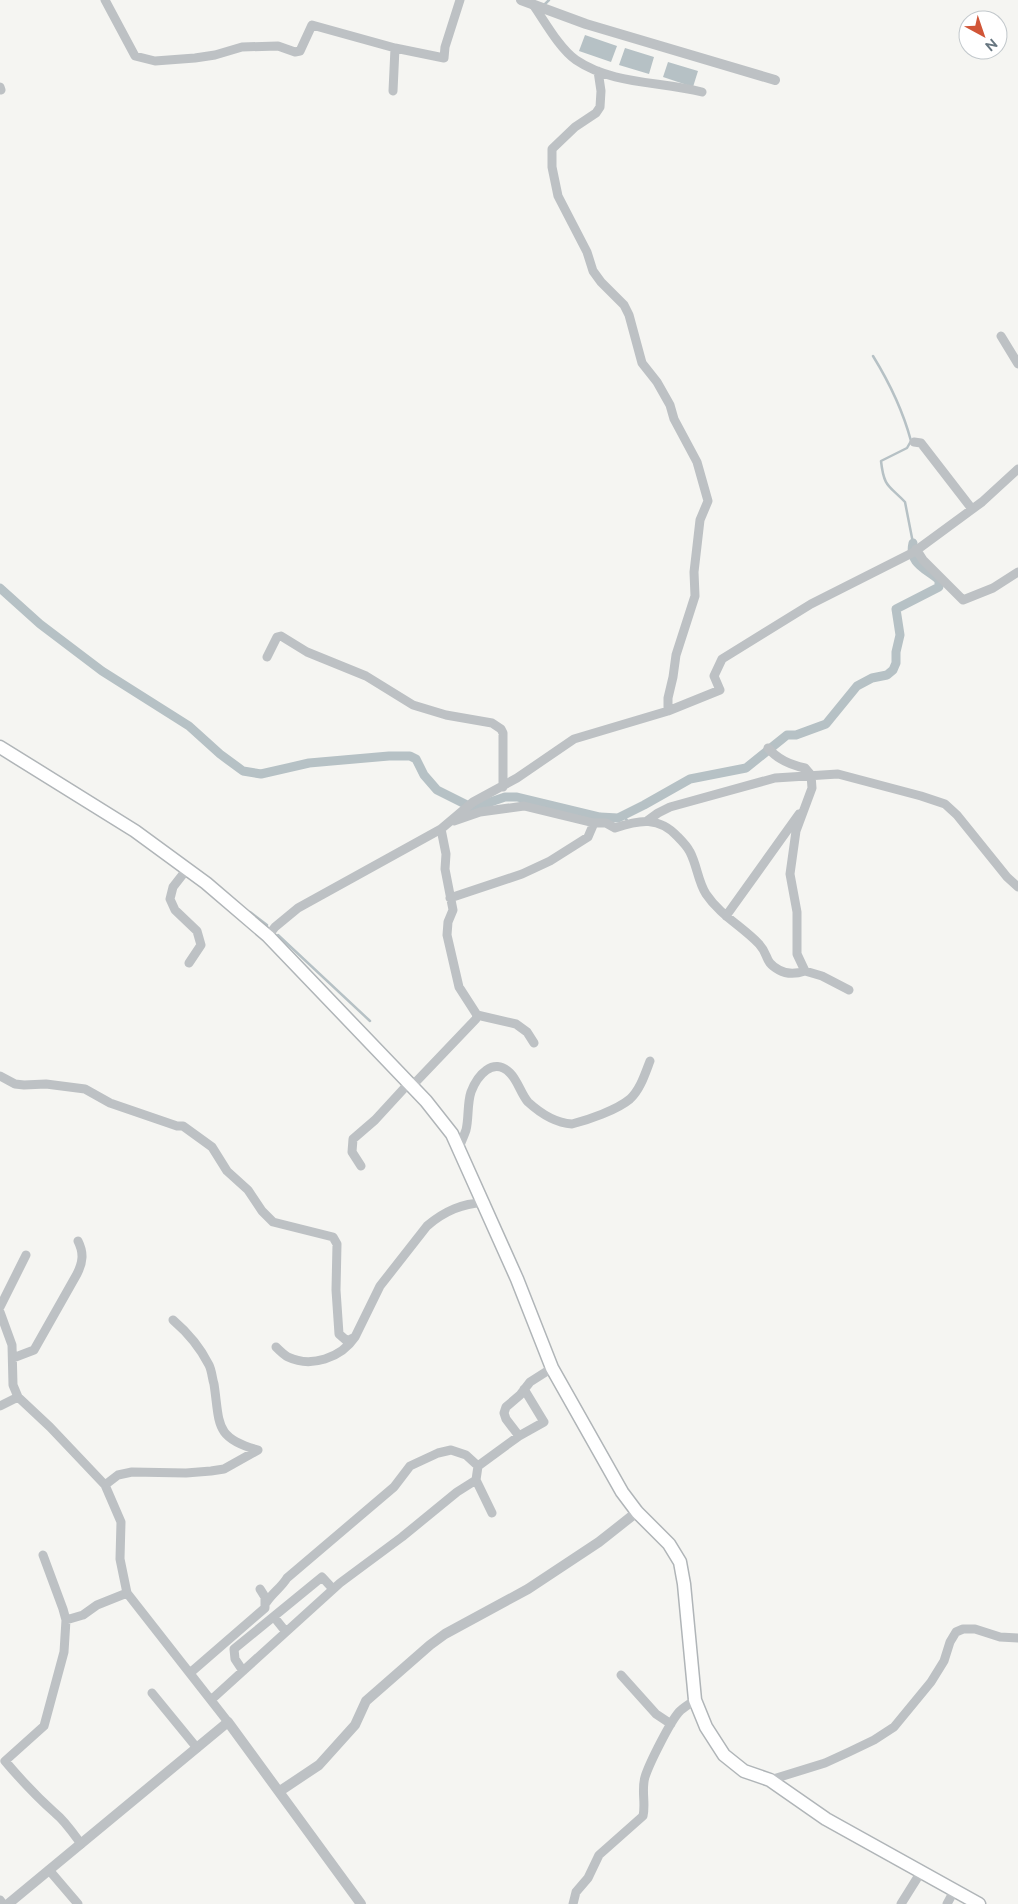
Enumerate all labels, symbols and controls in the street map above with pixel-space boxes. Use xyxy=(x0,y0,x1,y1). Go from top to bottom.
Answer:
north arrow xyxy=(958,10,1008,60)
text: N xyxy=(982,35,1001,55)

